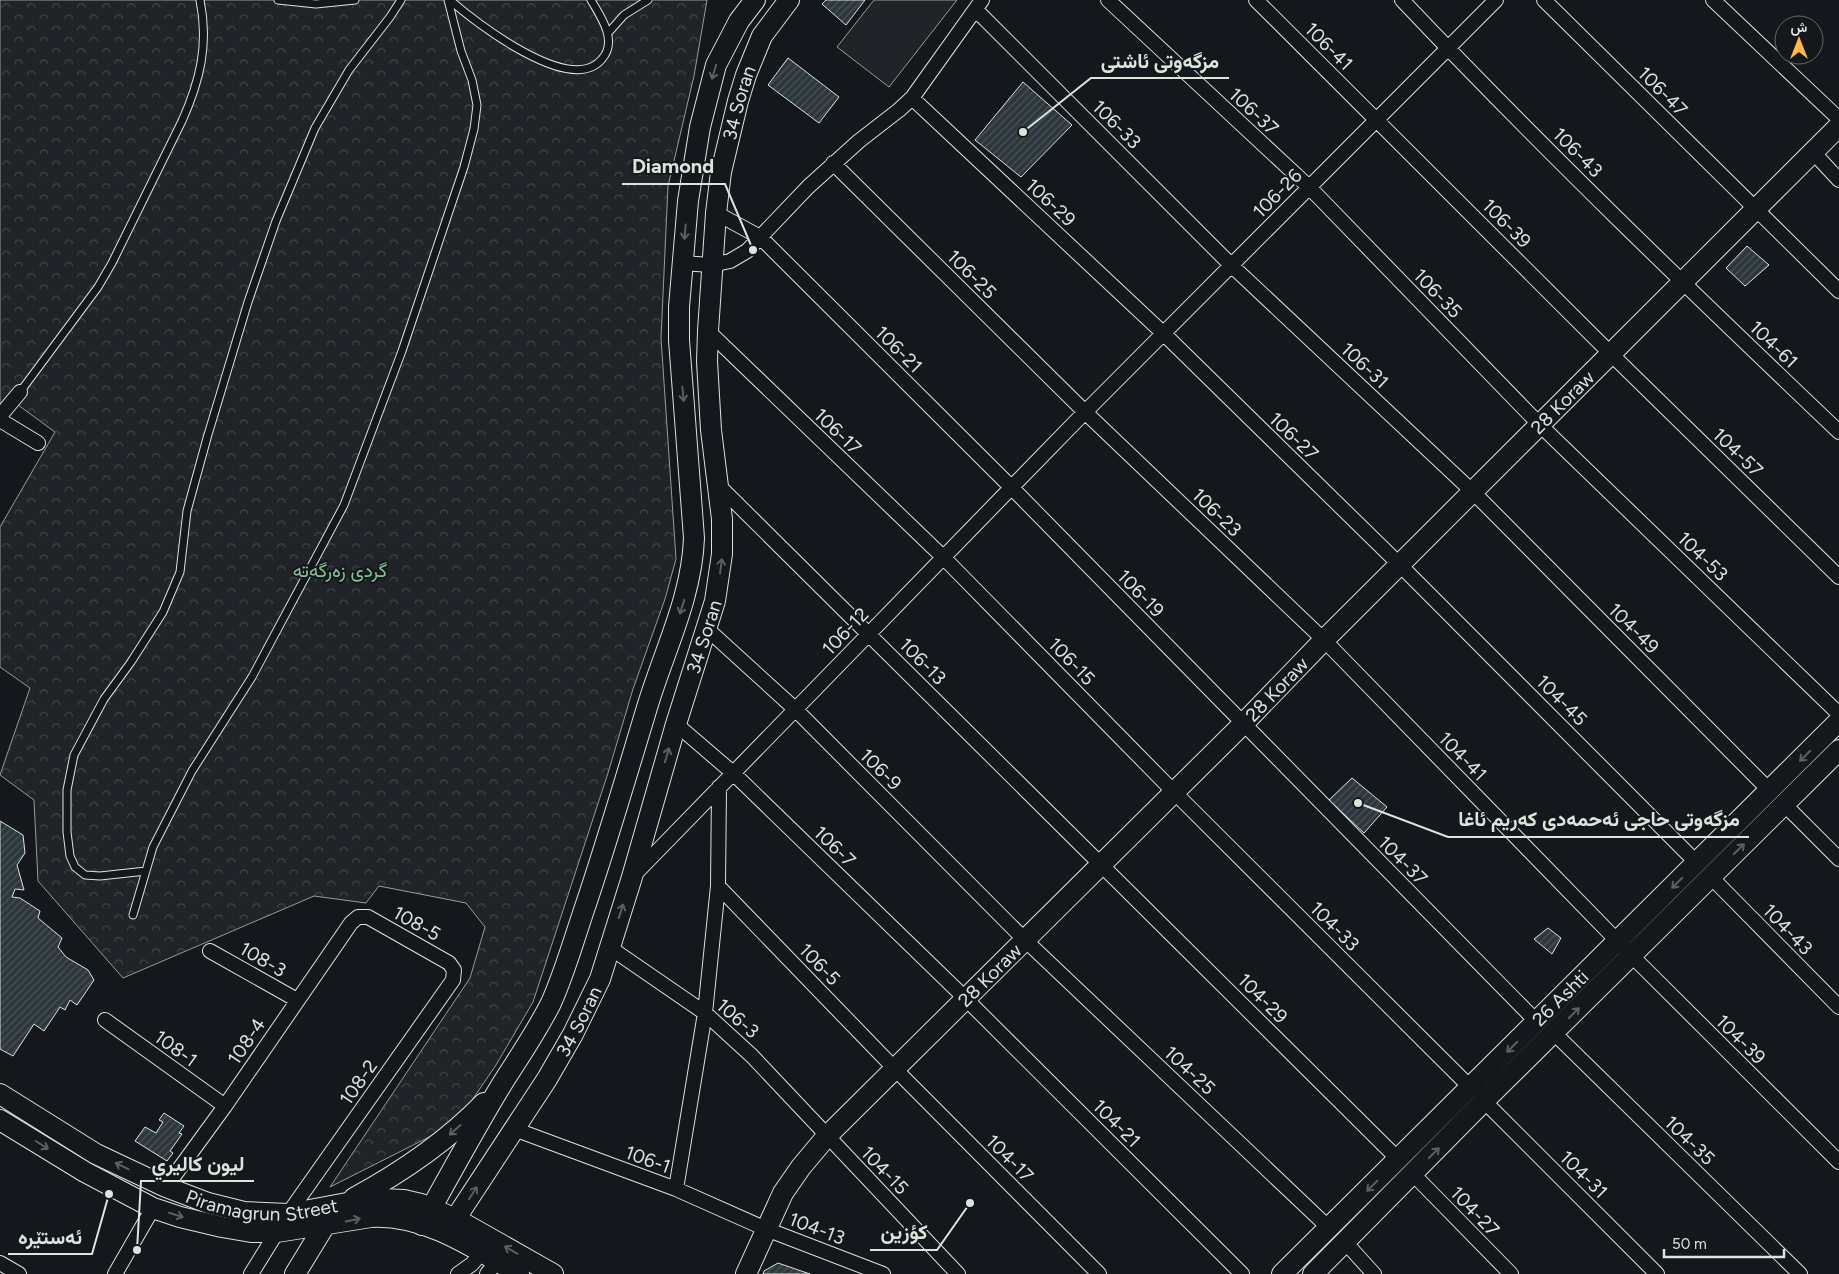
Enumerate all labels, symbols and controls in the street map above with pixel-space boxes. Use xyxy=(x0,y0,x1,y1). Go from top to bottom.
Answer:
north arrow xyxy=(1774,15,1824,65)
street label: 106-41 xyxy=(1300,18,1357,75)
text: ش xyxy=(1791,19,1808,36)
callout: مزگەوتی ئاشتی xyxy=(1091,43,1229,78)
text: مزگەوتی ئاشتی xyxy=(1101,49,1219,74)
street label: 34 Soran xyxy=(718,62,761,142)
street label: 106-47 xyxy=(1633,62,1692,121)
one-way arrow xyxy=(709,64,718,80)
street label: 106-37 xyxy=(1224,83,1283,140)
street label: 106-33 xyxy=(1088,95,1146,153)
street label: 106-43 xyxy=(1548,123,1607,182)
callout: Diamond xyxy=(622,149,725,184)
text: Diamond xyxy=(632,154,714,178)
street label: 106-26 xyxy=(1248,164,1307,223)
street label: 106-29 xyxy=(1021,173,1080,231)
street label: 106-39 xyxy=(1477,194,1536,253)
one-way arrow xyxy=(680,223,690,239)
street label: 106-25 xyxy=(942,245,1001,304)
street label: 106-35 xyxy=(1409,264,1467,323)
street label: 104-61 xyxy=(1745,316,1803,373)
street label: 106-21 xyxy=(870,321,927,378)
street label: 106-31 xyxy=(1336,338,1393,393)
street label: 28 Koraw xyxy=(1526,366,1599,439)
one-way arrow xyxy=(678,385,688,401)
street label: 106-17 xyxy=(809,403,866,459)
street label: 106-27 xyxy=(1264,407,1323,465)
street label: 104-57 xyxy=(1708,423,1768,482)
street label: 106-23 xyxy=(1187,483,1246,541)
street label: 104-53 xyxy=(1673,527,1733,586)
one-way arrow xyxy=(716,558,726,574)
park label: گردی زەرگەتە xyxy=(293,559,387,582)
street label: 106-19 xyxy=(1112,565,1169,622)
street label: 34 Soran xyxy=(682,597,727,677)
one-way arrow xyxy=(676,598,686,614)
street label: 104-49 xyxy=(1603,598,1664,659)
street label: 106-12 xyxy=(817,603,873,660)
street label: 106-13 xyxy=(894,633,951,690)
street label: 106-15 xyxy=(1043,633,1100,690)
street label: 28 Koraw xyxy=(1241,653,1313,726)
street label: 104-45 xyxy=(1531,670,1592,731)
street label: 104-41 xyxy=(1434,727,1492,786)
street label: 106-9 xyxy=(855,744,906,795)
one-way arrow xyxy=(663,748,672,764)
one-way arrow xyxy=(1799,750,1811,762)
callout: مزگەوتی حاجی ئەحمەدی کەریم ئاغا xyxy=(1448,802,1749,837)
text: مزگەوتی حاجی ئەحمەدی کەریم ئاغا xyxy=(1458,807,1740,832)
street label: 106-7 xyxy=(809,821,860,872)
street label: 104-37 xyxy=(1373,831,1432,890)
one-way arrow xyxy=(1732,844,1744,856)
one-way arrow xyxy=(1671,877,1683,889)
street label: 104-33 xyxy=(1305,897,1364,956)
street label: 104-43 xyxy=(1758,899,1817,960)
street label: 108-5 xyxy=(389,901,444,946)
one-way arrow xyxy=(616,903,626,919)
street label: 108-3 xyxy=(235,937,290,982)
street label: 106-5 xyxy=(794,939,845,990)
street label: 28 Koraw xyxy=(953,939,1027,1012)
street label: 26 Ashti xyxy=(1528,965,1593,1031)
street label: 104-29 xyxy=(1233,969,1292,1028)
street label: 34 Soran xyxy=(551,982,607,1061)
street label: 106-3 xyxy=(712,994,764,1043)
one-way arrow xyxy=(1568,1007,1580,1020)
street label: 104-39 xyxy=(1711,1010,1770,1069)
street label: 108-4 xyxy=(223,1013,270,1069)
street label: 108-1 xyxy=(150,1025,202,1072)
one-way arrow xyxy=(1506,1040,1518,1053)
street label: 104-25 xyxy=(1159,1041,1220,1100)
street label: 108-2 xyxy=(335,1055,382,1109)
street label: 104-21 xyxy=(1088,1095,1145,1152)
street label: 104-35 xyxy=(1660,1111,1720,1170)
one-way arrow xyxy=(449,1124,462,1135)
street label: 104-17 xyxy=(981,1130,1038,1187)
one-way arrow xyxy=(34,1141,48,1151)
street label: 106-1 xyxy=(622,1141,674,1178)
street label: 104-15 xyxy=(856,1141,913,1199)
callout: ليون كاليري xyxy=(141,1146,254,1181)
one-way arrow xyxy=(1428,1146,1440,1159)
street label: 104-31 xyxy=(1555,1146,1612,1203)
text: ليون كاليري xyxy=(152,1152,245,1181)
one-way arrow xyxy=(115,1161,130,1171)
one-way arrow xyxy=(1366,1179,1378,1191)
street label: 104-27 xyxy=(1445,1182,1504,1241)
street label: Piramagrun Street xyxy=(183,1185,340,1226)
one-way arrow xyxy=(468,1186,478,1200)
street label: 104-13 xyxy=(786,1207,848,1250)
one-way arrow xyxy=(168,1211,184,1221)
one-way arrow xyxy=(345,1215,361,1224)
callout: كؤزين xyxy=(870,1215,937,1250)
callout: ئەستێرە xyxy=(8,1219,92,1254)
text: كؤزين xyxy=(880,1220,928,1245)
text: ئەستێرە xyxy=(18,1225,82,1250)
scale bar xyxy=(1664,1226,1784,1258)
text: 50 m xyxy=(1672,1235,1707,1253)
one-way arrow xyxy=(504,1244,518,1254)

